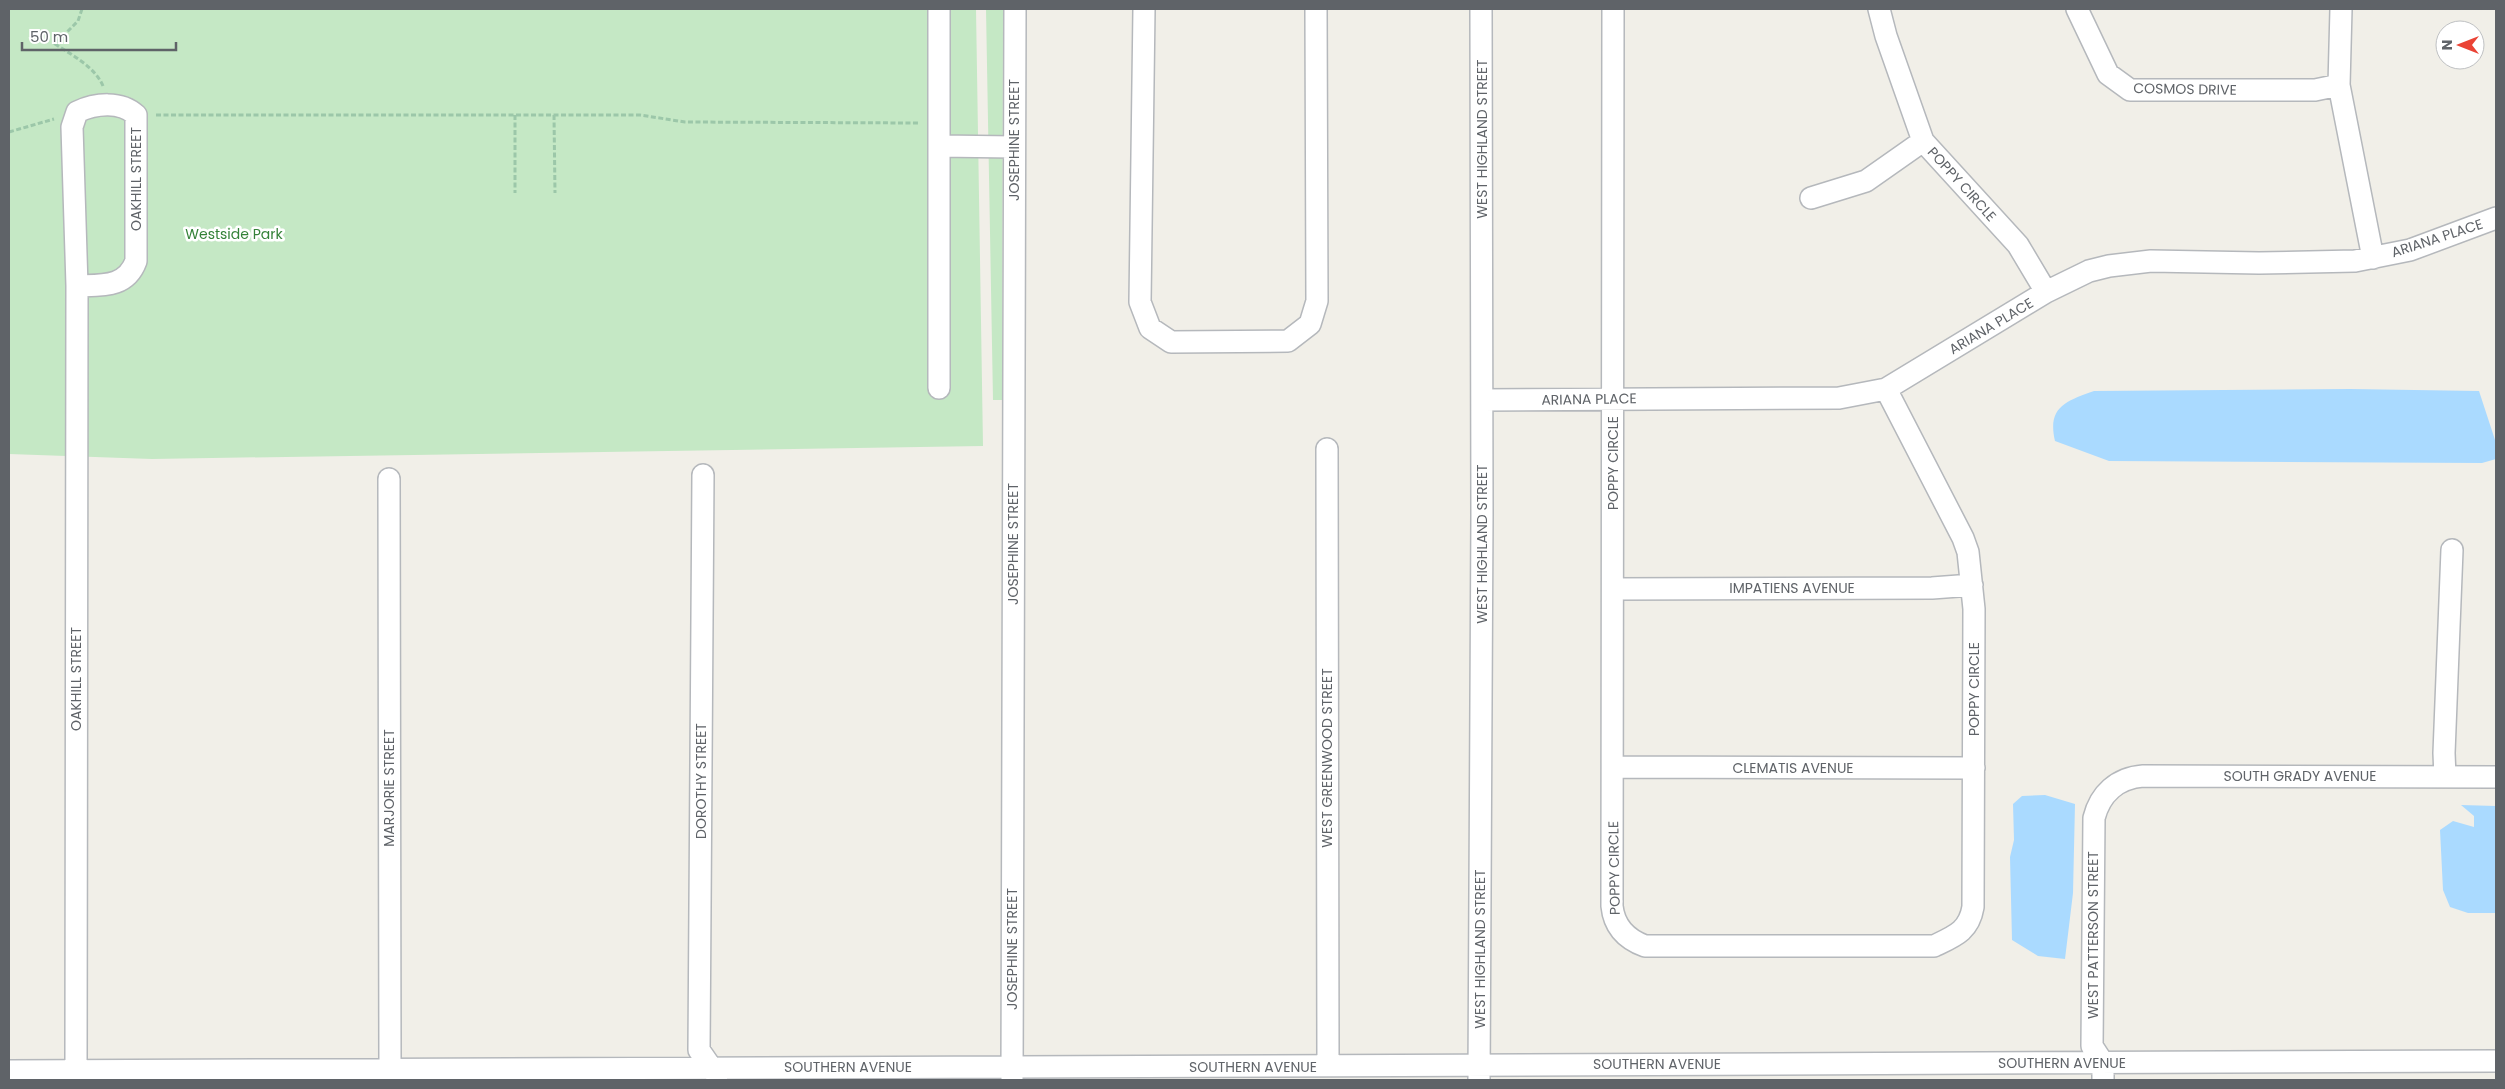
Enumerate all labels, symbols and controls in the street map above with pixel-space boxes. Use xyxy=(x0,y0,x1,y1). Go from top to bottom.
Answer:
scale bar xyxy=(22,20,176,52)
north arrow xyxy=(2435,20,2485,70)
text: 50 m xyxy=(30,26,68,47)
text: N xyxy=(2437,40,2457,50)
street label: WEST HIGHLAND STREET xyxy=(1472,59,1492,219)
street label: COSMOS DRIVE xyxy=(2133,78,2237,100)
street label: JOSEPHINE STREET xyxy=(1004,79,1024,201)
street label: OAKHILL STREET xyxy=(126,127,146,231)
street label: POPPY CIRCLE xyxy=(1923,142,2001,226)
street label: ARIANA PLACE xyxy=(2389,214,2485,262)
park label: Westside Park xyxy=(185,224,283,244)
street label: ARIANA PLACE xyxy=(1945,293,2037,359)
street label: ARIANA PLACE xyxy=(1541,388,1637,410)
street label: POPPY CIRCLE xyxy=(1603,416,1623,510)
street label: WEST HIGHLAND STREET xyxy=(1472,464,1492,624)
street label: JOSEPHINE STREET xyxy=(1003,483,1023,605)
street label: IMPATIENS AVENUE xyxy=(1729,578,1855,598)
street label: OAKHILL STREET xyxy=(66,627,86,731)
street label: POPPY CIRCLE xyxy=(1964,642,1984,736)
street label: WEST GREENWOOD STREET xyxy=(1317,668,1337,848)
street label: DOROTHY STREET xyxy=(691,723,711,839)
street label: MARJORIE STREET xyxy=(379,729,399,847)
street label: CLEMATIS AVENUE xyxy=(1732,758,1854,778)
street label: SOUTH GRADY AVENUE xyxy=(2224,766,2376,786)
street label: POPPY CIRCLE xyxy=(1603,821,1625,915)
street label: WEST PATTERSON STREET xyxy=(2083,851,2103,1019)
street label: WEST HIGHLAND STREET xyxy=(1470,869,1490,1029)
street label: JOSEPHINE STREET xyxy=(1002,888,1022,1010)
street label: SOUTHERN AVENUE xyxy=(1998,1053,2126,1073)
street label: SOUTHERN AVENUE xyxy=(1593,1054,1721,1074)
street label: SOUTHERN AVENUE xyxy=(784,1057,912,1077)
street label: SOUTHERN AVENUE xyxy=(1189,1057,1317,1077)

